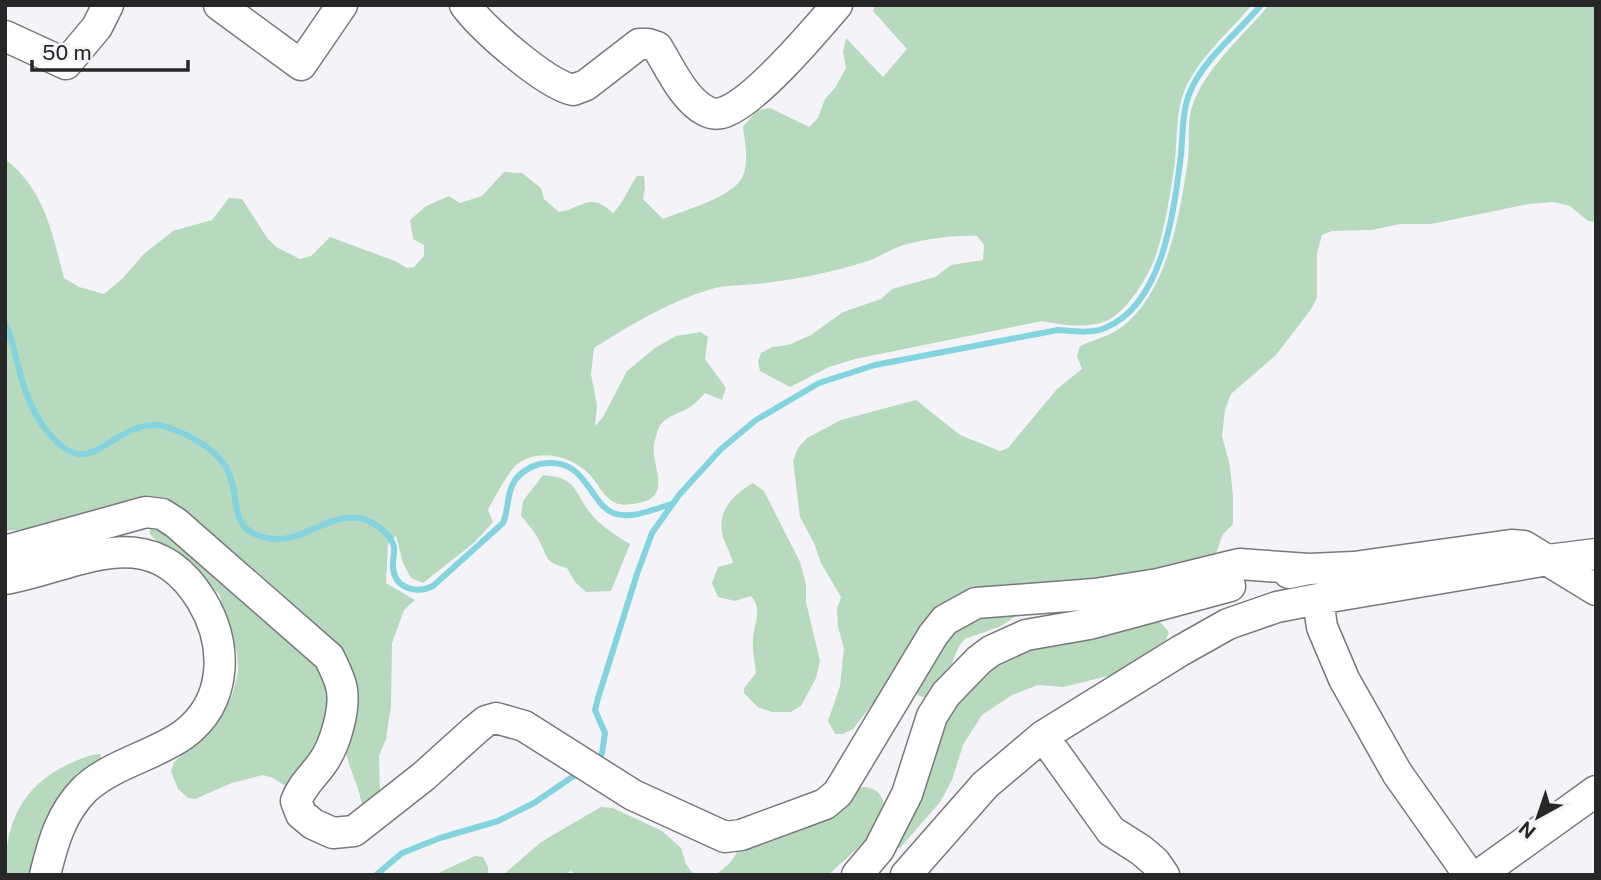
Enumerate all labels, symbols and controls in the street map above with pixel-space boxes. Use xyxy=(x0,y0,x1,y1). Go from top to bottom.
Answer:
scale bar xyxy=(32,28,187,72)
text: 50 m xyxy=(42,40,92,65)
north arrow xyxy=(1503,782,1573,852)
text: N xyxy=(1514,817,1540,843)

